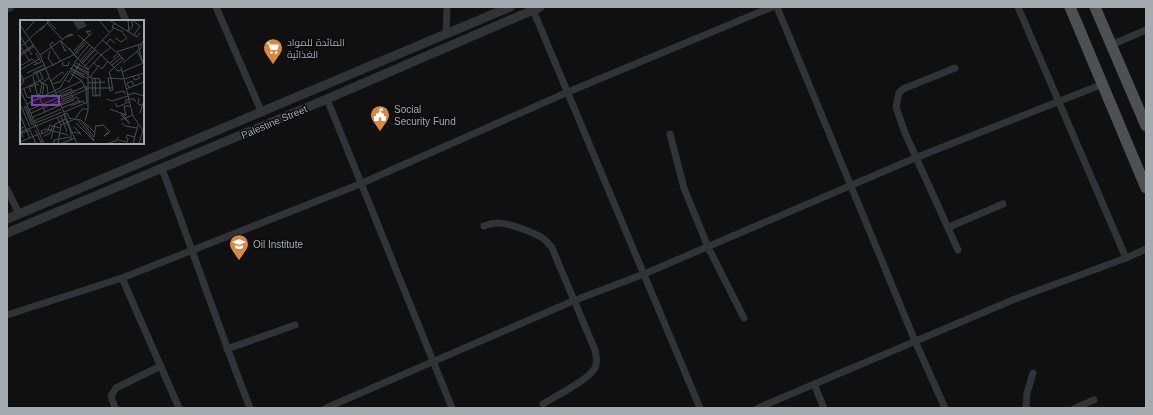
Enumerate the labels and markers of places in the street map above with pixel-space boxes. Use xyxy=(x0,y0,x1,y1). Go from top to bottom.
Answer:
supermarket icon: المائدة للمواد الغذائية xyxy=(262,37,284,65)
place label: المائدة للمواد الغذائية xyxy=(287,37,345,60)
public building icon: Social Security Fund xyxy=(369,104,391,132)
place label: Social Security Fund xyxy=(394,104,456,127)
school or university icon: Oil Institute xyxy=(228,233,250,261)
place label: Oil Institute xyxy=(253,239,303,250)

